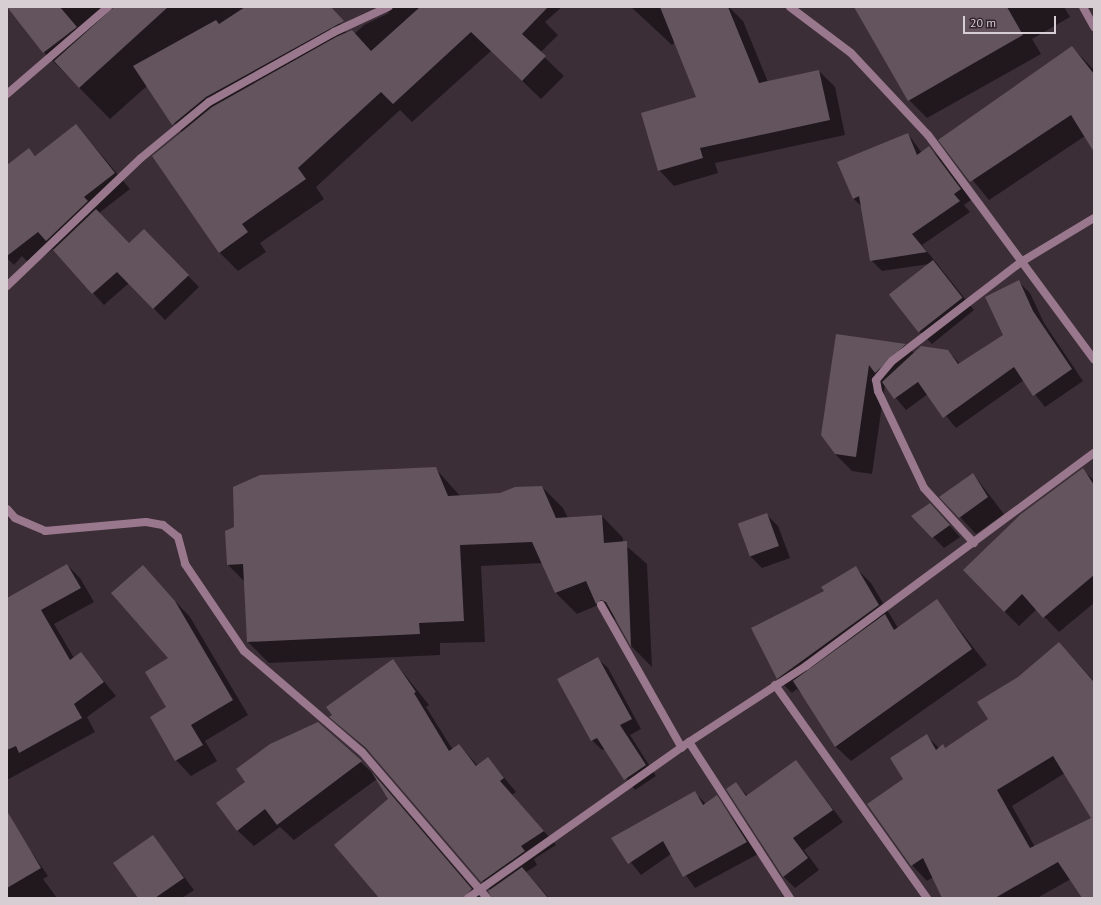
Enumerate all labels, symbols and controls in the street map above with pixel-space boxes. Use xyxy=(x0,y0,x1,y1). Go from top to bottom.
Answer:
scale bar xyxy=(965,8,1058,34)
text: 20 m xyxy=(970,15,996,30)

